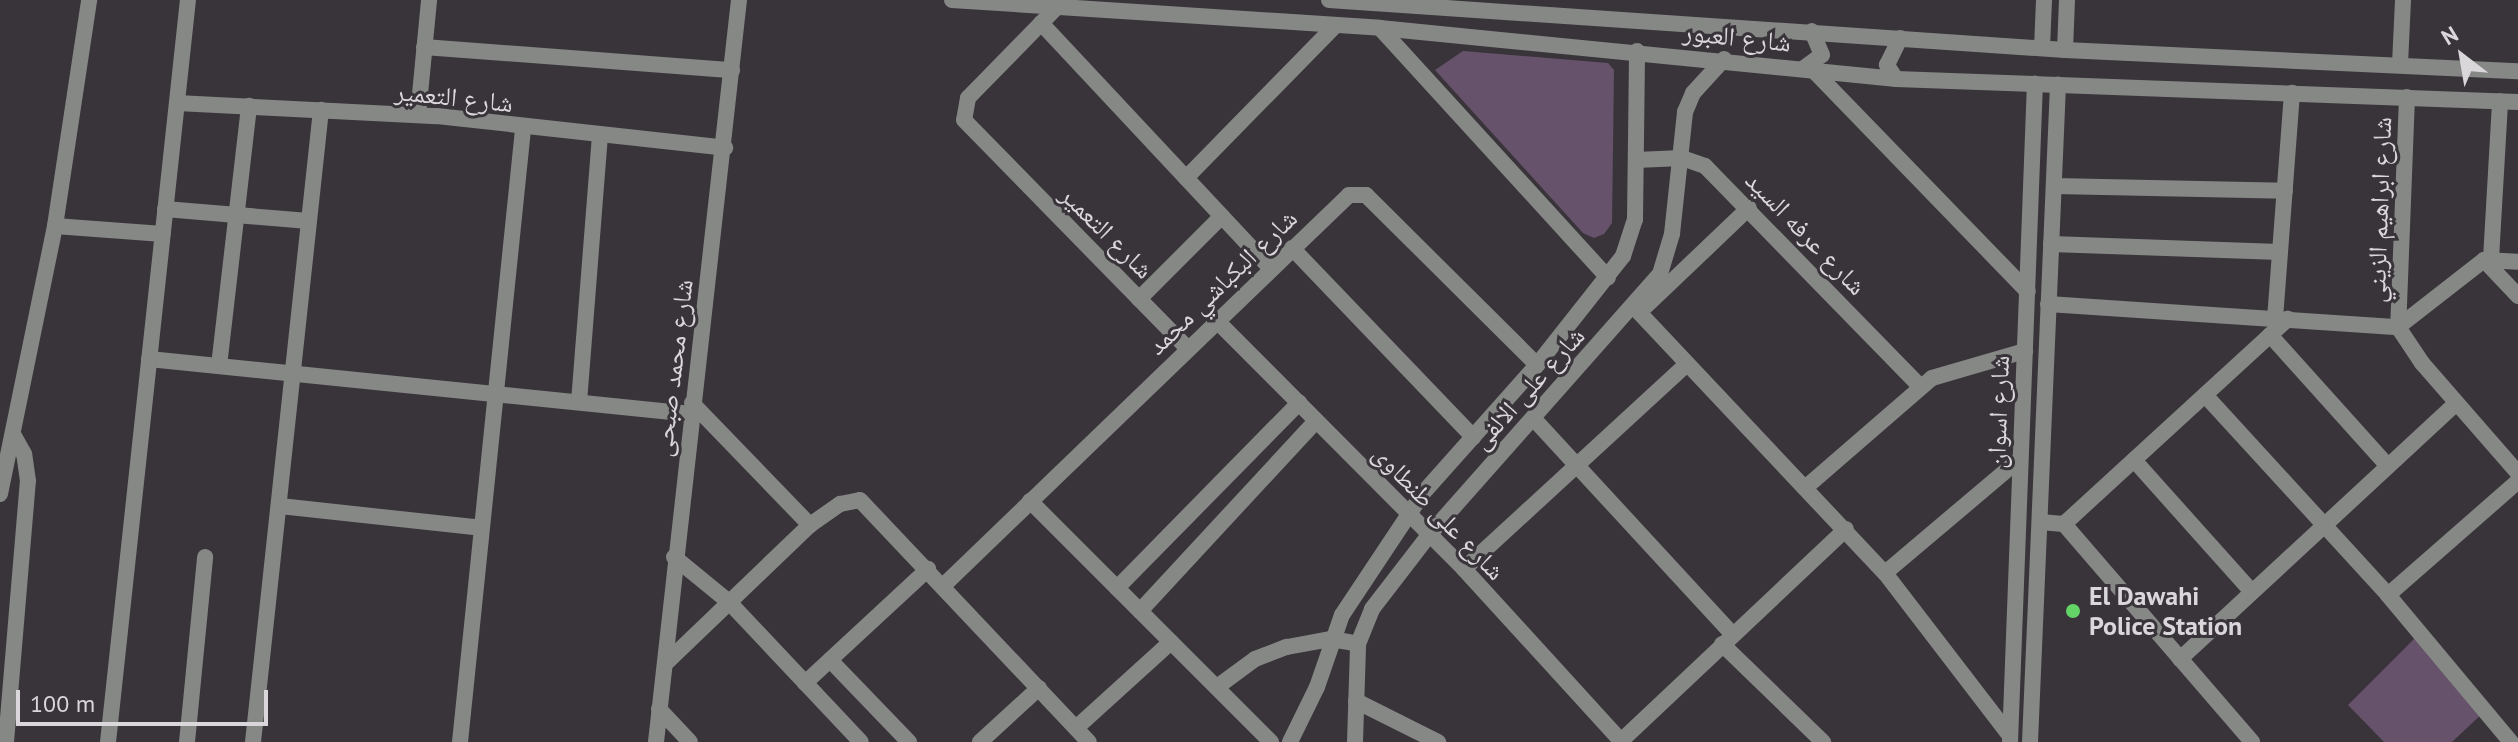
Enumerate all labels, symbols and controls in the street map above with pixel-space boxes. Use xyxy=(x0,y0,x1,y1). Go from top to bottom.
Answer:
street label: شارع العبور xyxy=(1681,16,1793,58)
north arrow xyxy=(2422,16,2502,96)
text: N xyxy=(2436,20,2463,51)
street label: شارع التعمير xyxy=(393,75,515,119)
street label: شارع ابراهيم الزيني xyxy=(2360,116,2398,304)
street label: شارع عرفه السيد xyxy=(1739,165,1873,301)
street label: شارع التعمير xyxy=(1054,179,1160,285)
street label: شارع البكباشي محمد xyxy=(1141,203,1303,361)
street label: شارع محمد صبحى xyxy=(647,277,699,459)
street label: شارع على الالفى xyxy=(1465,320,1591,456)
street label: شارع اسوان xyxy=(1980,355,2016,469)
street label: شارع على طنطاوى xyxy=(1366,438,1512,586)
place label: El Dawahi Police Station xyxy=(2089,580,2242,642)
marker: El Dawahi Police Station xyxy=(2064,602,2082,620)
scale bar xyxy=(20,674,272,724)
text: 100 m xyxy=(30,688,95,719)

